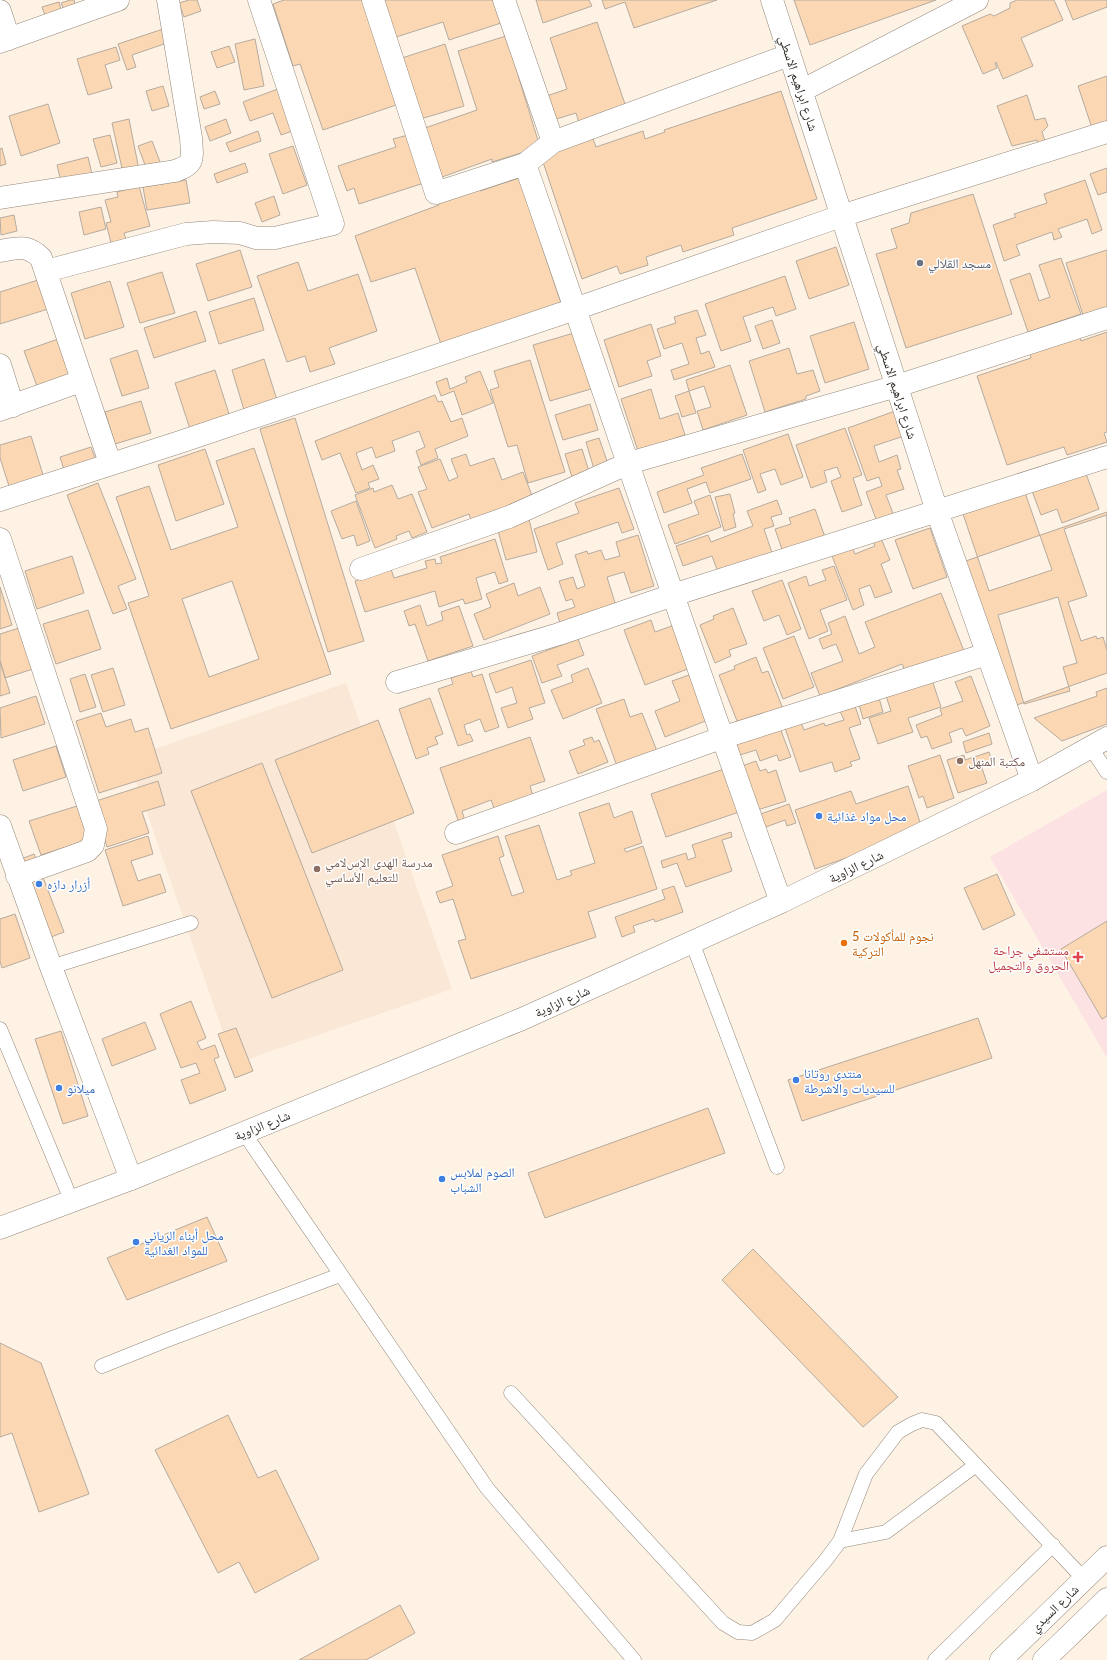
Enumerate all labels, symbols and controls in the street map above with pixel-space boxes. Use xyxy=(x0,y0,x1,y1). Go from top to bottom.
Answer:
street label: شارع ابراهيم الاسطي xyxy=(773,33,822,134)
place label: مسجد القلالي xyxy=(928,255,991,274)
marker: مسجد القلالي xyxy=(915,258,925,268)
street label: شارع ابراهيم الاسطي xyxy=(872,341,921,442)
place label: مكتبة المنهل xyxy=(968,753,1025,770)
marker: مكتبة المنهل xyxy=(955,756,965,766)
place label: محل مواد غذائية xyxy=(827,808,906,825)
marker: محل مواد غذائية xyxy=(814,811,824,821)
street label: شارع الزاوية xyxy=(826,846,887,888)
place label: مدرسة الهدى الإسﻻمي للتعليم الأساسي xyxy=(325,854,433,888)
marker: مدرسة الهدى الإسﻻمي للتعليم الأساسي xyxy=(312,864,322,874)
place label: أزرار دازه xyxy=(47,876,90,893)
marker: أزرار دازه xyxy=(34,879,44,889)
place label: 5 نجوم للمأكولات التركية xyxy=(852,928,934,960)
marker: 5 نجوم للمأكولات التركية xyxy=(839,938,849,948)
place label: مستشفي جراحة الحروق والتجميل xyxy=(988,942,1069,974)
marker: مستشفي جراحة الحروق والتجميل xyxy=(1072,951,1084,963)
street label: شارع الزاوية xyxy=(532,982,593,1022)
place label: منتدى روتانا للسيديات والاشرطة xyxy=(804,1065,895,1097)
marker: منتدى روتانا للسيديات والاشرطة xyxy=(791,1075,801,1085)
place label: ميلانو xyxy=(67,1080,95,1097)
marker: ميلانو xyxy=(54,1083,64,1093)
street label: شارع الزاوية xyxy=(232,1107,293,1145)
place label: الصوم لملابس الشباب xyxy=(450,1164,515,1195)
marker: الصوم لملابس الشباب xyxy=(437,1174,447,1184)
place label: محل أبناء الرياني للمواد الغدائية xyxy=(144,1227,224,1259)
marker: محل أبناء الرياني للمواد الغدائية xyxy=(131,1237,141,1247)
street label: شارع السيدي xyxy=(1026,1581,1084,1637)

